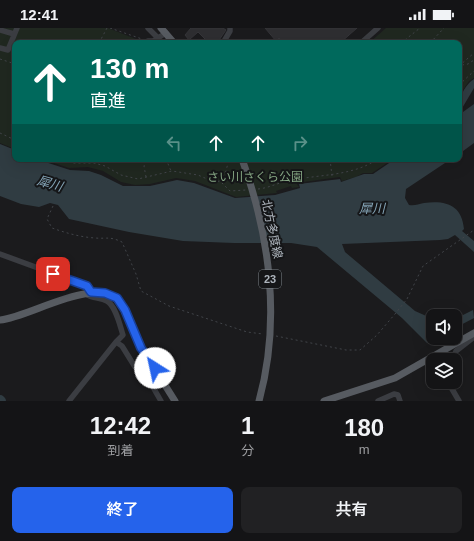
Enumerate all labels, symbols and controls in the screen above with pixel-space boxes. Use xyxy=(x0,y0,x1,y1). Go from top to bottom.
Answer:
text: 12:41 xyxy=(20,6,58,23)
text: 130 m xyxy=(90,53,169,84)
icon: ahead xyxy=(24,56,76,108)
text: 直進 xyxy=(90,91,126,111)
icon: left xyxy=(163,132,185,154)
icon: ahead xyxy=(205,132,227,154)
icon: ahead xyxy=(247,132,269,154)
icon: right xyxy=(289,132,311,154)
park label: さい川さくら公園 xyxy=(207,170,303,184)
water label: 犀川 xyxy=(35,173,66,195)
street label: 北方多度線 xyxy=(259,198,285,260)
water label: 犀川 xyxy=(359,201,387,216)
pin xyxy=(36,257,70,291)
icon: arrive xyxy=(42,263,64,285)
road number: 23 xyxy=(259,270,281,288)
map controls xyxy=(426,309,462,389)
button: sound xyxy=(426,309,462,345)
position arrow xyxy=(134,347,176,389)
button: layers xyxy=(426,353,462,389)
text: 12:42 xyxy=(90,412,151,439)
text: 1 xyxy=(241,412,254,439)
text: 180 xyxy=(344,414,384,441)
text: m xyxy=(359,442,370,457)
text: 到着 xyxy=(107,443,134,458)
text: 分 xyxy=(241,443,254,458)
button: 終了 xyxy=(12,487,233,533)
button: 共有 xyxy=(241,487,462,533)

